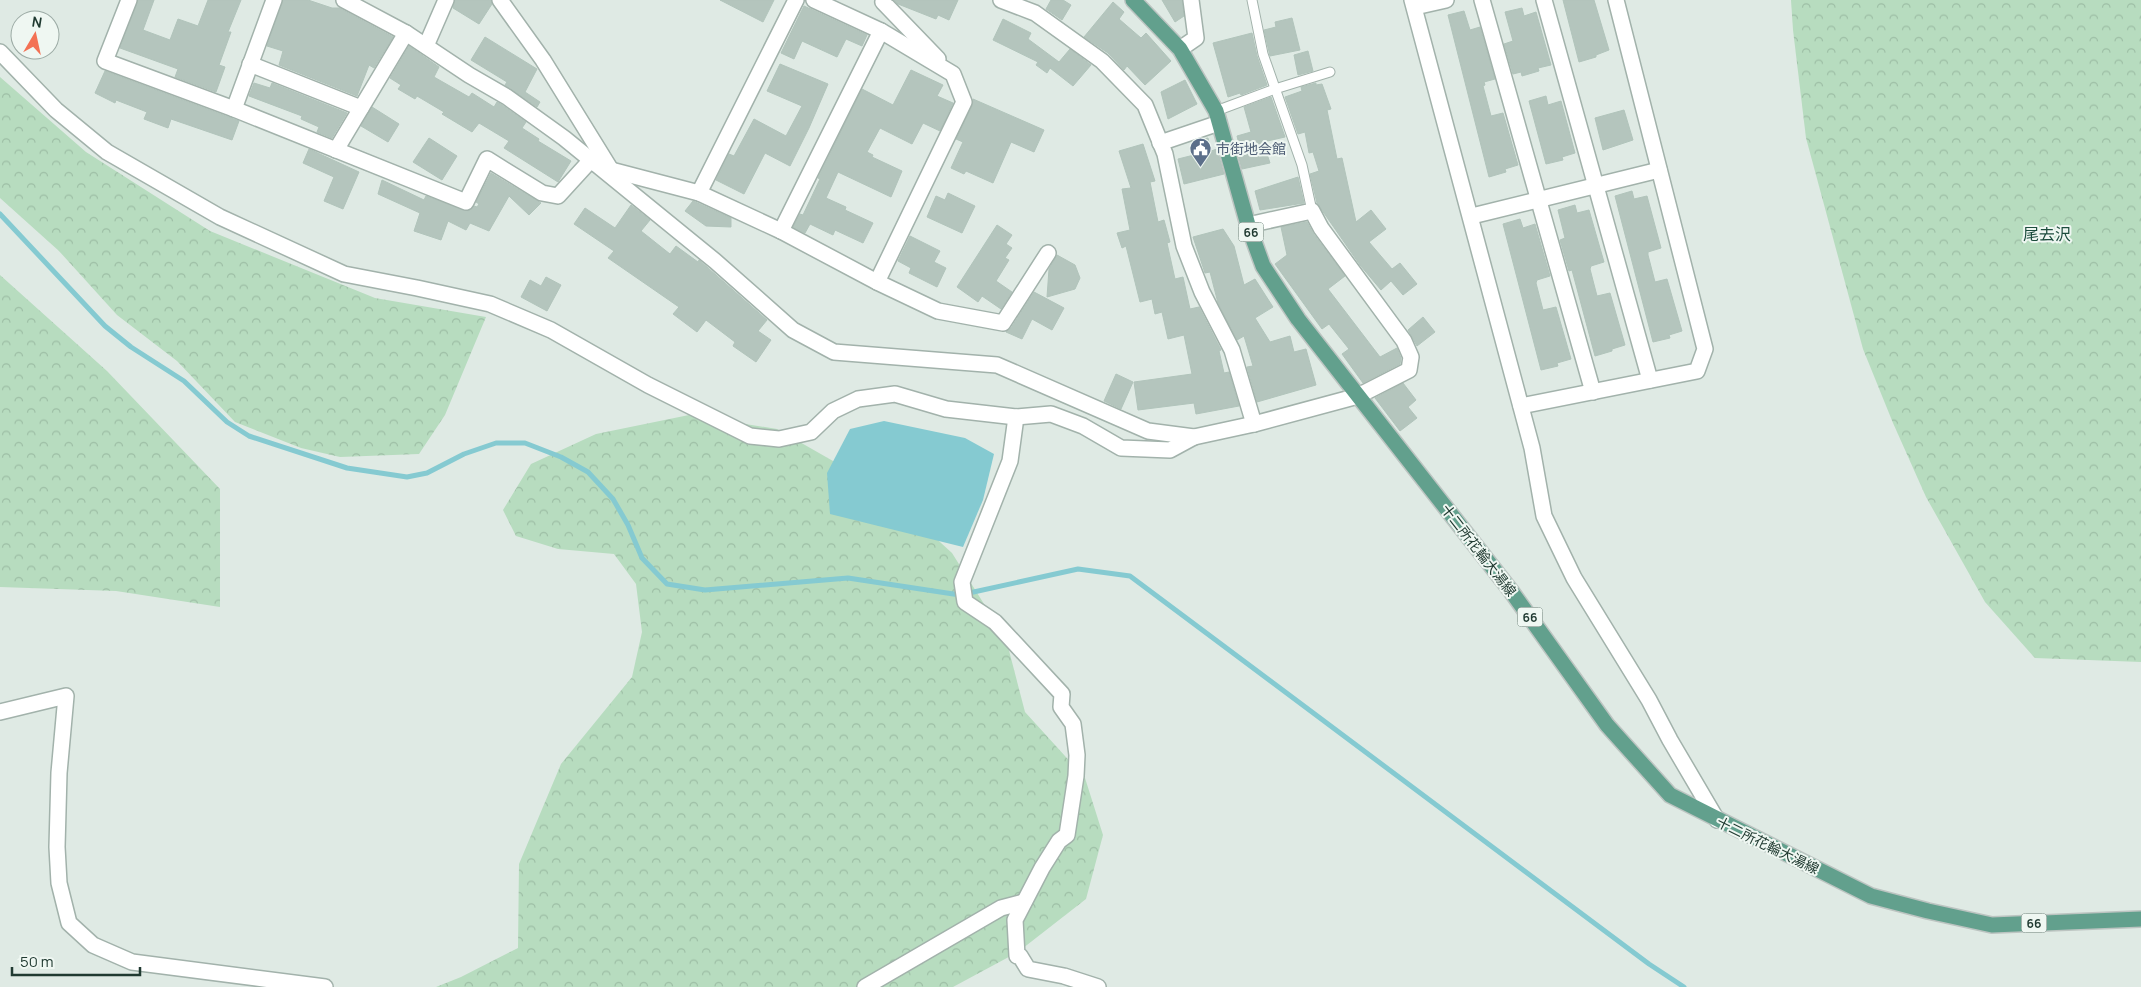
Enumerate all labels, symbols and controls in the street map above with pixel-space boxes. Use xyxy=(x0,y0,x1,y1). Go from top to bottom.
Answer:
north arrow xyxy=(10,10,60,60)
text: N xyxy=(31,11,44,32)
public building icon: 市街地会館 xyxy=(1188,136,1212,167)
place label: 市街地会館 xyxy=(1216,139,1286,158)
road number: 66 xyxy=(1238,222,1264,242)
district label: 尾去沢 xyxy=(2023,223,2071,245)
street label: 十二所花輪大湯線 xyxy=(1437,500,1521,600)
road number: 66 xyxy=(1518,608,1542,626)
street label: 十二所花輪大湯線 xyxy=(1714,812,1822,878)
road number: 66 xyxy=(2022,914,2046,932)
scale bar xyxy=(12,944,140,976)
text: 50 m xyxy=(20,951,54,972)

